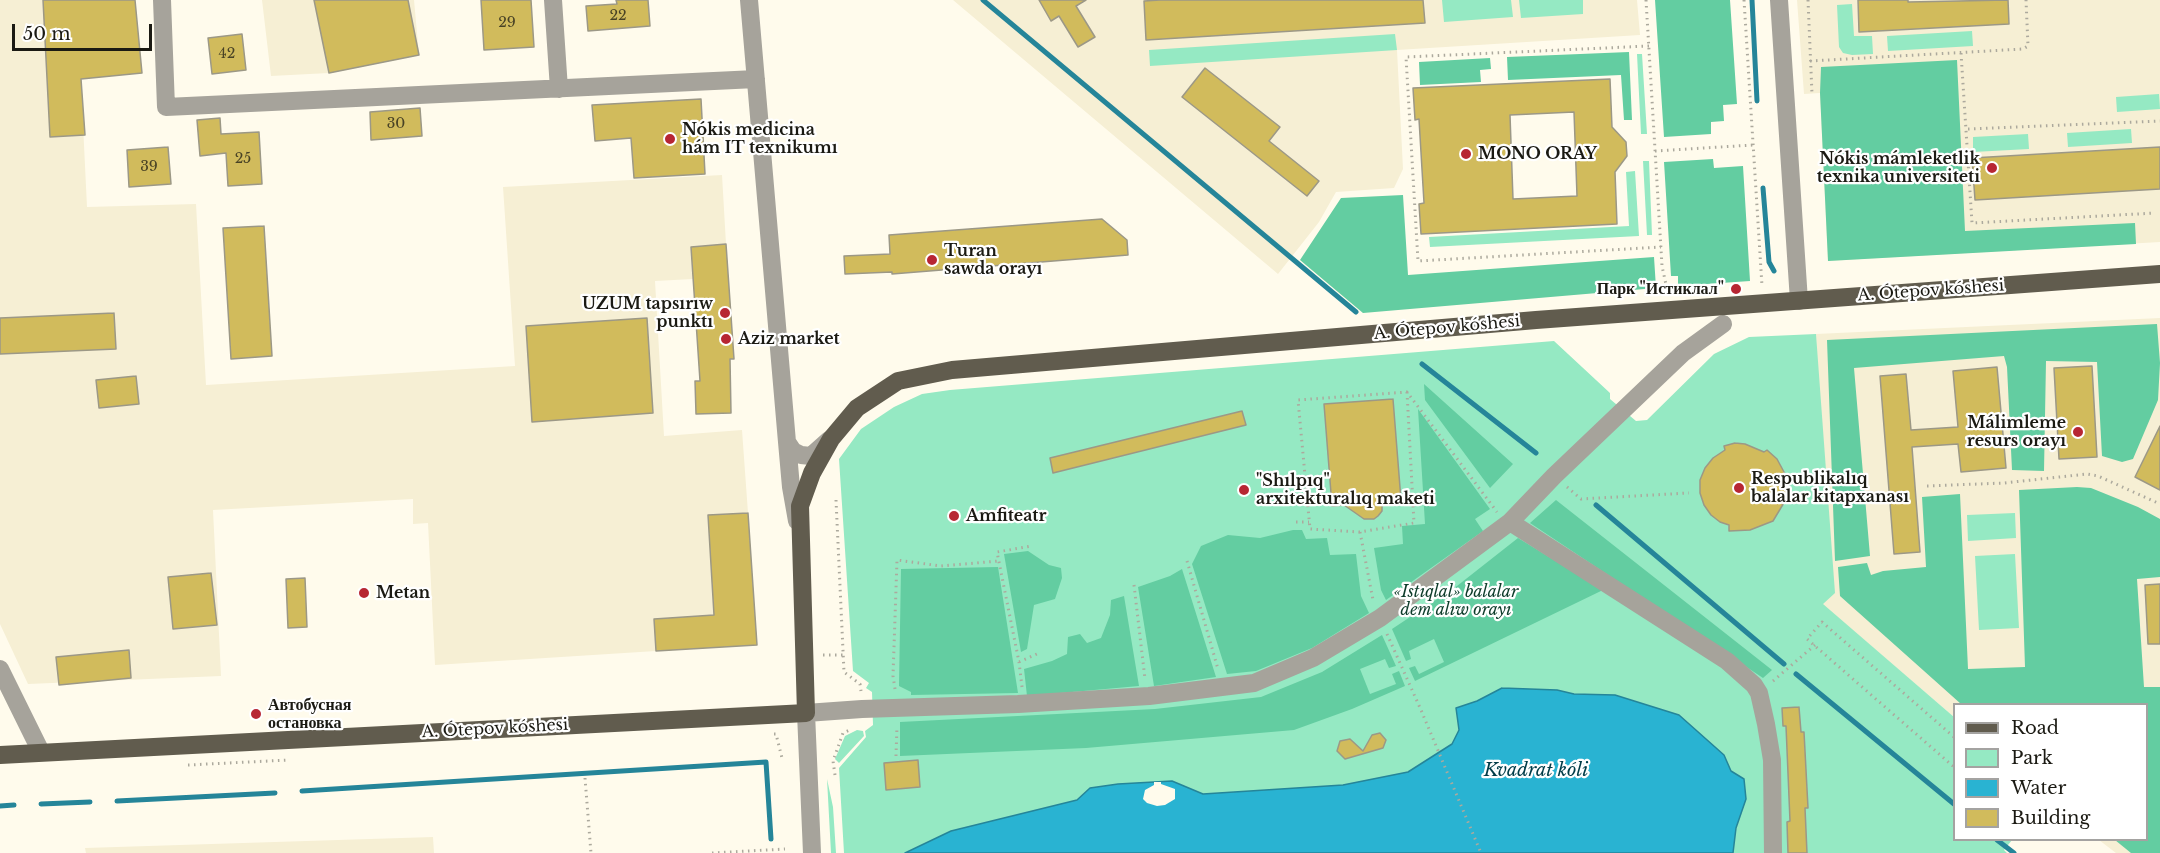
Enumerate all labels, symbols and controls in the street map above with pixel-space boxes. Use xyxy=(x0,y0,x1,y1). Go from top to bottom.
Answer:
house number: 22 xyxy=(609,8,627,24)
scale bar xyxy=(15,12,154,50)
house number: 29 xyxy=(498,15,516,31)
text: 50 m xyxy=(23,23,71,45)
house number: 42 xyxy=(219,46,235,62)
house number: 30 xyxy=(387,116,405,132)
place label: Nókis medicina hám IT texnikumı xyxy=(682,120,837,158)
marker: Nókis medicina hám IT texnikumı xyxy=(663,132,677,146)
place label: MONO ORAY xyxy=(1478,144,1597,164)
marker: MONO ORAY xyxy=(1459,147,1473,161)
place label: Nókis mámleketlik texnika universiteti xyxy=(1817,149,1980,187)
house number: 25 xyxy=(235,151,251,167)
house number: 39 xyxy=(140,159,158,175)
marker: Nókis mámleketlik texnika universiteti xyxy=(1985,161,1999,175)
place label: Turan sawda orayı xyxy=(944,241,1042,279)
marker: Turan sawda orayı xyxy=(925,253,939,267)
street label: A. Ótepov kóshesi xyxy=(1857,276,2005,306)
place label: Парк "Истиклал" xyxy=(1597,279,1724,299)
marker: Парк "Истиклал" xyxy=(1729,282,1743,296)
place label: UZUM tapsırıw punktı xyxy=(582,294,713,332)
marker: UZUM tapsırıw punktı xyxy=(718,306,732,320)
street label: A. Ótepov kóshesi xyxy=(1373,312,1521,344)
place label: Aziz market xyxy=(738,329,840,349)
marker: Aziz market xyxy=(719,332,733,346)
place label: Málimleme resurs orayı xyxy=(1967,413,2066,451)
marker: Málimleme resurs orayı xyxy=(2071,425,2085,439)
place label: Respublikalıq balalar kitapxanası xyxy=(1751,469,1909,507)
place label: "Shılpıq" arxitekturalıq maketi xyxy=(1256,471,1435,509)
marker: Respublikalıq balalar kitapxanası xyxy=(1732,481,1746,495)
marker: "Shılpıq" arxitekturalıq maketi xyxy=(1237,483,1251,497)
place label: Amfiteatr xyxy=(966,506,1046,526)
marker: Amfiteatr xyxy=(947,509,961,523)
park label: «Istıqlal» balalar dem alıw orayı xyxy=(1394,582,1518,620)
place label: Metan xyxy=(376,583,430,603)
marker: Metan xyxy=(357,586,371,600)
place label: Автобусная остановка xyxy=(268,695,351,733)
legend xyxy=(1953,703,2148,841)
marker: Автобусная остановка xyxy=(249,707,263,721)
street label: A. Ótepov kóshesi xyxy=(421,716,569,742)
text: Road xyxy=(2011,717,2059,739)
text: Park xyxy=(2011,747,2053,769)
water label: Kvadrat kóli xyxy=(1484,760,1588,782)
text: Water xyxy=(2011,777,2066,799)
text: Building xyxy=(2011,807,2090,829)

